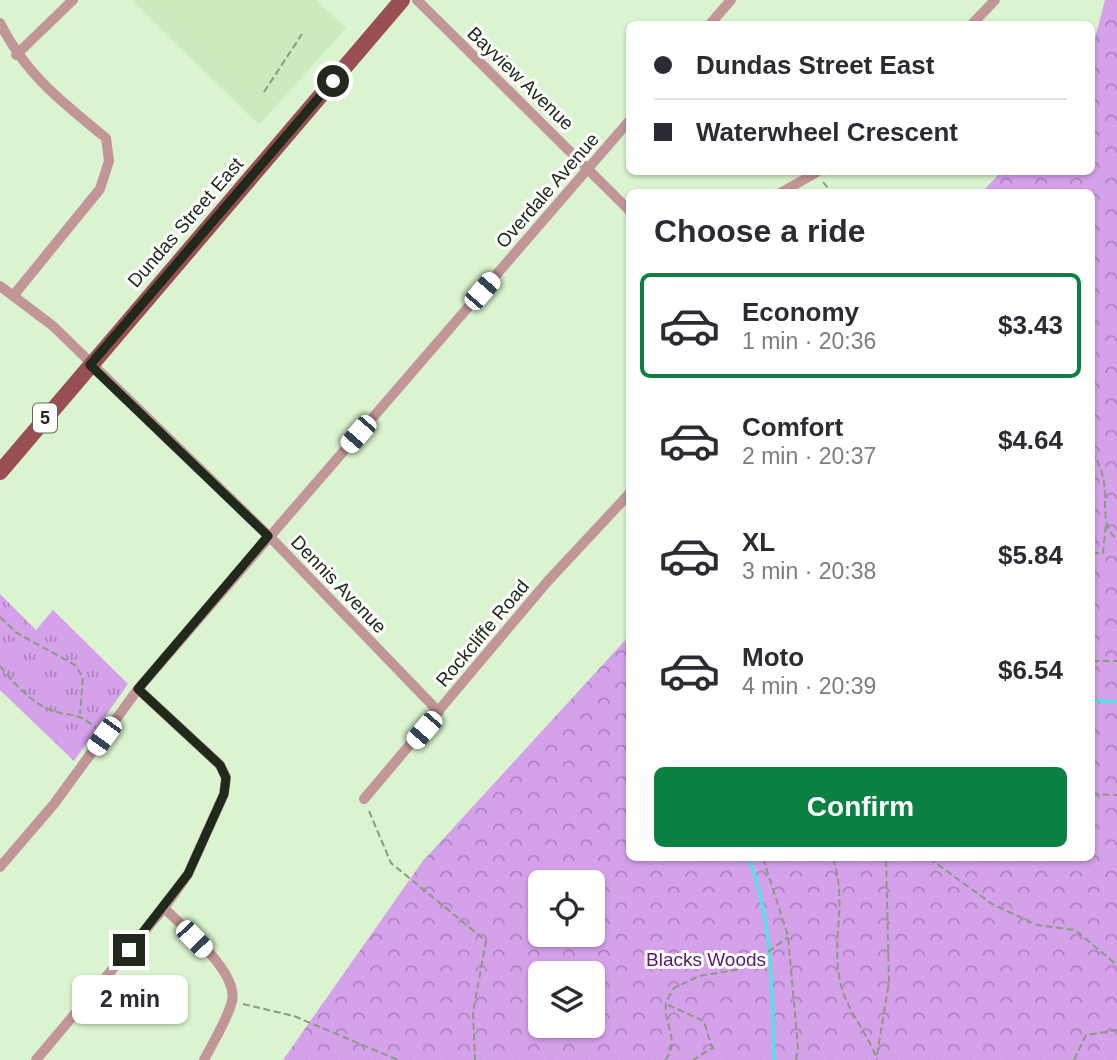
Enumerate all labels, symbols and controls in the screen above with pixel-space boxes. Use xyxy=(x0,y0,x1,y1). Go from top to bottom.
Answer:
street label: Bayview Avenue xyxy=(463,23,578,134)
text: Dundas Street East xyxy=(696,50,934,80)
route start xyxy=(317,65,349,97)
text: Waterwheel Crescent xyxy=(696,117,958,147)
street label: Overdale Avenue xyxy=(492,129,603,252)
street label: Dundas Street East xyxy=(123,153,248,291)
text: Choose a ride xyxy=(654,213,866,249)
car xyxy=(461,268,504,314)
icon: car xyxy=(658,294,721,357)
text: Economy xyxy=(742,297,859,327)
text: $3.43 xyxy=(998,310,1063,340)
text: 1 min · 20:36 xyxy=(742,328,876,354)
road number: 5 xyxy=(33,404,57,432)
icon: car xyxy=(658,409,721,472)
car xyxy=(337,411,380,457)
text: Comfort xyxy=(742,412,843,442)
text: $4.64 xyxy=(998,425,1063,455)
text: 2 min · 20:37 xyxy=(742,443,876,469)
icon: car xyxy=(658,524,721,587)
text: XL xyxy=(742,527,775,557)
street label: Dennis Avenue xyxy=(287,531,390,637)
text: $5.84 xyxy=(998,540,1063,570)
text: 3 min · 20:38 xyxy=(742,558,876,584)
street label: Rockcliffe Road xyxy=(432,576,533,691)
icon: car xyxy=(658,639,721,702)
text: Moto xyxy=(742,642,804,672)
text: $6.54 xyxy=(998,655,1063,685)
text: 4 min · 20:39 xyxy=(742,673,876,699)
car xyxy=(403,707,446,753)
car xyxy=(84,713,125,759)
button: Confirm xyxy=(654,767,1067,847)
map controls xyxy=(528,870,605,1038)
button: locate xyxy=(528,870,605,947)
car xyxy=(172,917,217,961)
route end xyxy=(113,934,145,966)
park label: Blacks Woods xyxy=(646,949,766,970)
button: layers xyxy=(528,961,605,1038)
callout: 2 min xyxy=(71,974,187,1024)
text: 2 min xyxy=(100,986,160,1012)

